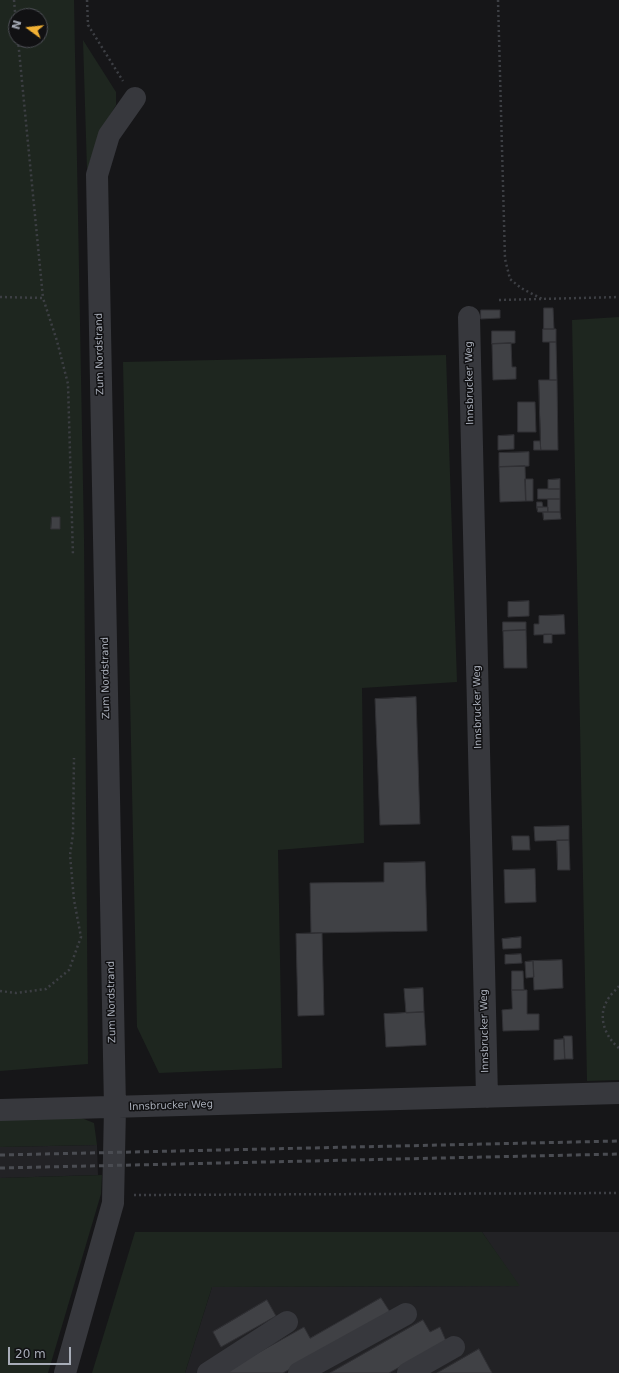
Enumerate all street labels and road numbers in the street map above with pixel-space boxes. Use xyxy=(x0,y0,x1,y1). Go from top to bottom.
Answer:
street label: Zum Nordstrand xyxy=(93,313,107,395)
street label: Innsbrucker Weg xyxy=(463,341,477,425)
street label: Zum Nordstrand xyxy=(99,637,113,719)
street label: Innsbrucker Weg xyxy=(471,665,485,749)
street label: Zum Nordstrand xyxy=(105,961,119,1043)
street label: Innsbrucker Weg xyxy=(478,989,492,1073)
street label: Innsbrucker Weg xyxy=(129,1099,213,1113)

